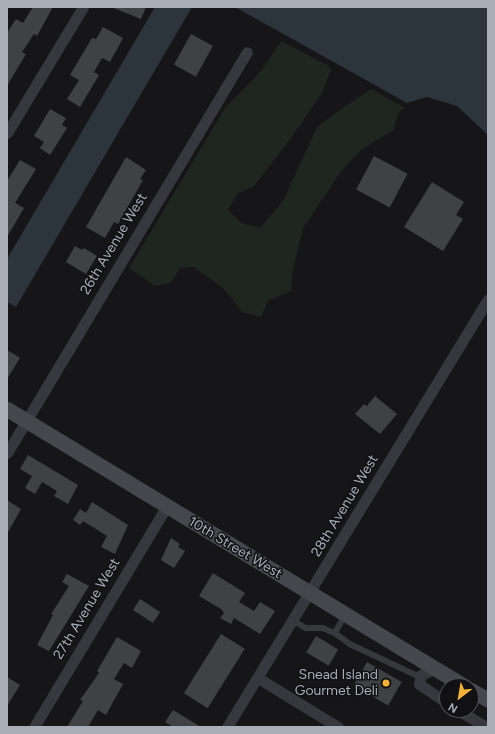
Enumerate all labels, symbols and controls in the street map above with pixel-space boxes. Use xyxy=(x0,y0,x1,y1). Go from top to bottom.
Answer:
street label: 26th Avenue West xyxy=(77,190,151,298)
street label: 28th Avenue West xyxy=(308,452,382,560)
street label: 10th Street West xyxy=(185,513,285,583)
street label: 27th Avenue West xyxy=(50,555,124,663)
place label: Snead Island Gourmet Deli xyxy=(295,667,378,700)
marker: Snead Island Gourmet Deli xyxy=(381,678,391,688)
north arrow xyxy=(439,678,479,718)
text: N xyxy=(446,700,460,716)

